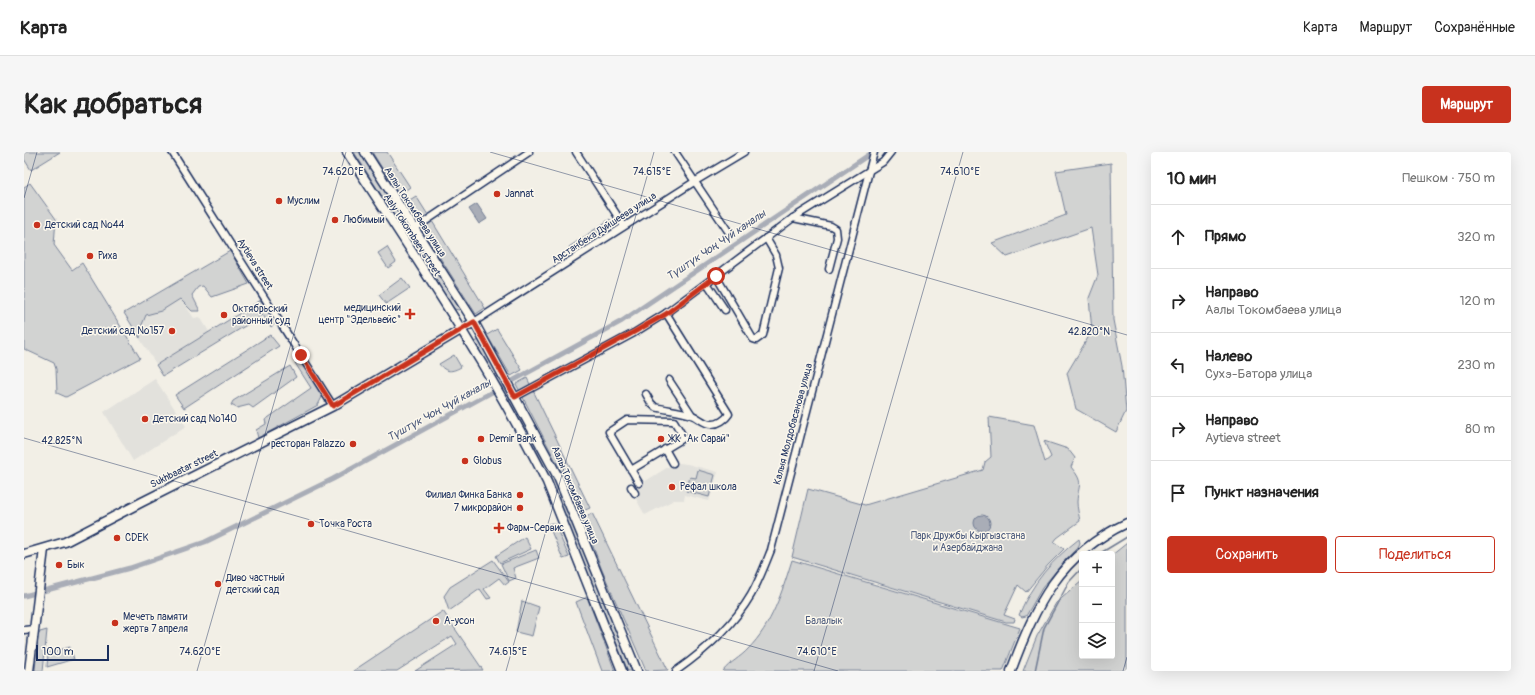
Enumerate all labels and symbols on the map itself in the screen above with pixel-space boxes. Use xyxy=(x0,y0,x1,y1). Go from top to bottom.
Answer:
street label: Аалы Токомбаева улица xyxy=(381,165,449,260)
text: 74.620°E xyxy=(322,166,364,178)
text: 74.615°E xyxy=(633,166,671,178)
text: 74.610°E xyxy=(940,166,980,178)
place label: Jannat xyxy=(505,188,535,200)
marker: Jannat xyxy=(492,189,502,199)
street label: Арстанбека Дуйшеева улица xyxy=(550,190,659,266)
street label: Aaly Tokombaev street xyxy=(381,192,444,279)
place label: Муслим xyxy=(287,195,320,207)
marker: Муслим xyxy=(274,196,284,206)
water label: Түштүк Чоң Чүй каналы xyxy=(664,206,769,283)
place label: Любимый xyxy=(342,214,385,226)
marker: Любимый xyxy=(330,215,340,225)
place label: Детский сад №44 xyxy=(44,219,124,231)
marker: Детский сад №44 xyxy=(32,220,42,230)
street label: Aytieva street xyxy=(234,236,276,293)
place label: Риха xyxy=(98,250,117,262)
marker: Риха xyxy=(85,251,95,261)
route start xyxy=(707,267,725,285)
place label: медицинский центр "Эдельвейс" xyxy=(318,302,401,326)
place label: Октябрьский районный суд xyxy=(232,303,290,327)
marker: медицинский центр "Эдельвейс" xyxy=(404,308,416,320)
marker: Октябрьский районный суд xyxy=(219,310,229,320)
place label: Детский сад №157 xyxy=(81,325,165,337)
marker: Детский сад №157 xyxy=(167,326,177,336)
text: 42.820°N xyxy=(1068,326,1110,338)
route end xyxy=(292,346,310,364)
street label: Калыя Молдобасанова улица xyxy=(771,362,815,486)
water label: Түштүк Чоң Чүй каналы xyxy=(385,376,494,444)
place label: Детский сад №140 xyxy=(152,413,237,425)
marker: Детский сад №140 xyxy=(140,414,150,424)
place label: Demir Bank xyxy=(489,433,537,445)
place label: ЖК "Ак Сарай" xyxy=(667,433,730,445)
marker: Demir Bank xyxy=(476,434,486,444)
marker: ЖК "Ак Сарай" xyxy=(656,434,666,444)
text: 42.825°N xyxy=(42,435,83,447)
place label: ресторан Palazzo xyxy=(271,438,346,450)
marker: ресторан Palazzo xyxy=(348,439,358,449)
street label: Аалы Токомбаева улица xyxy=(549,444,601,546)
street label: Sukhbaatar street xyxy=(148,447,221,491)
place label: Globus xyxy=(473,455,502,467)
marker: Globus xyxy=(460,456,470,466)
place label: Рефал школа xyxy=(680,481,737,493)
marker: Рефал школа xyxy=(667,482,677,492)
place label: Филиал Финка Банка xyxy=(425,489,512,501)
marker: Филиал Финка Банка xyxy=(515,490,525,500)
place label: 7 микрорайон xyxy=(454,502,512,514)
marker: 7 микрорайон xyxy=(515,503,525,513)
place label: Точка Роста xyxy=(319,518,372,530)
marker: Точка Роста xyxy=(306,519,316,529)
place label: Фарм-Сервис xyxy=(507,522,564,534)
marker: Фарм-Сервис xyxy=(494,523,504,533)
park label: Парк Дружбы Кыргызстана и Азербайджана xyxy=(911,530,1025,554)
place label: CDEK xyxy=(125,532,149,544)
marker: CDEK xyxy=(112,533,122,543)
place label: Бык xyxy=(67,559,85,571)
marker: Бык xyxy=(54,560,64,570)
place label: Диво частный детский сад xyxy=(225,572,285,596)
marker: Диво частный детский сад xyxy=(213,579,223,589)
place label: Мечеть памяти жертв 7 апреля xyxy=(123,611,188,635)
place label: А-усон xyxy=(444,615,474,627)
park label: Балалык xyxy=(805,615,843,627)
marker: А-усон xyxy=(431,616,441,626)
marker: Мечеть памяти жертв 7 апреля xyxy=(110,618,120,628)
scale bar xyxy=(36,643,109,662)
text: 74.620°E xyxy=(179,646,221,658)
text: 74.615°E xyxy=(489,646,527,658)
text: 74.610°E xyxy=(797,646,837,658)

